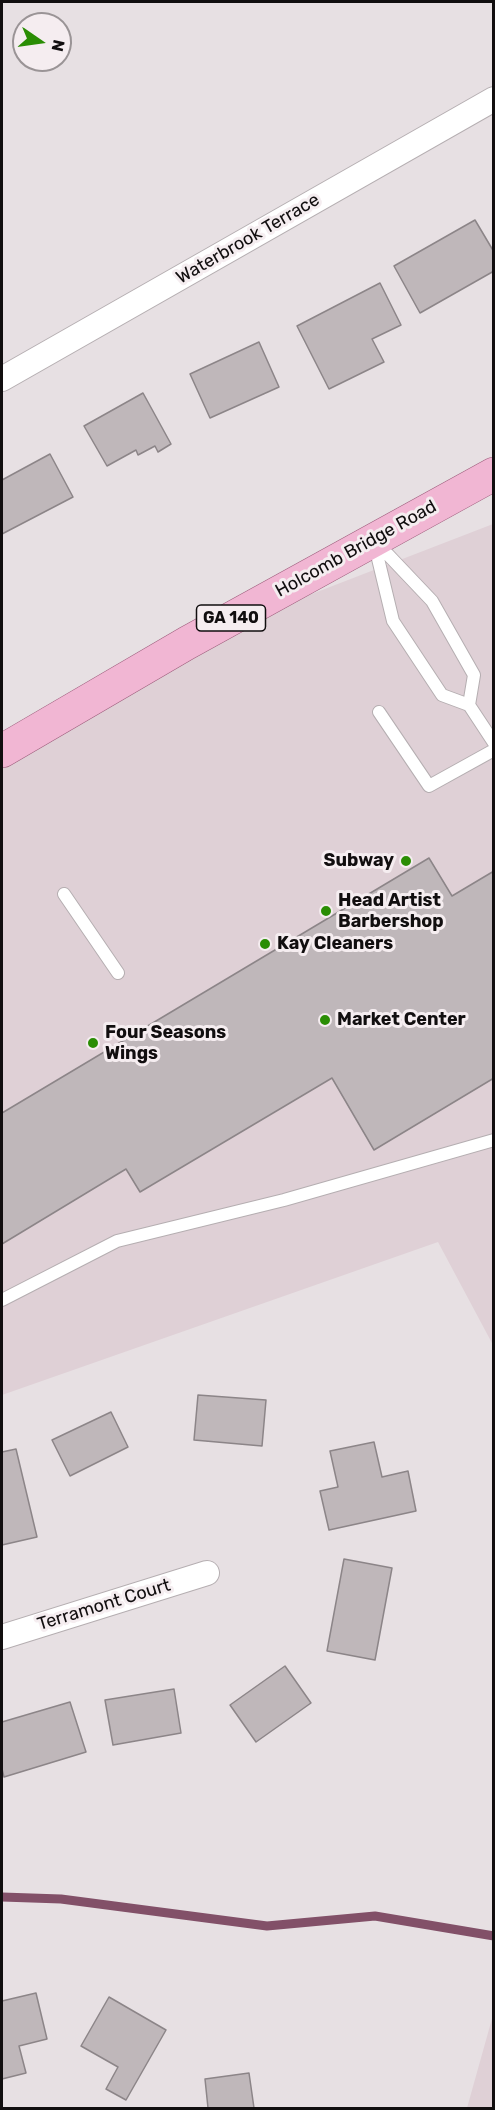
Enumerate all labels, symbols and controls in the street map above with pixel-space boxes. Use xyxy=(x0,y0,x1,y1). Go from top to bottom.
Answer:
north arrow xyxy=(12,12,72,72)
text: N xyxy=(48,38,69,53)
street label: Waterbrook Terrace xyxy=(173,189,323,289)
street label: Holcomb Bridge Road xyxy=(272,496,440,602)
road number: GA 140 xyxy=(196,605,266,631)
place label: Subway xyxy=(324,850,394,872)
marker: Subway xyxy=(399,854,413,868)
place label: Head Artist Barbershop xyxy=(338,890,444,932)
marker: Head Artist Barbershop xyxy=(319,904,333,918)
place label: Kay Cleaners xyxy=(277,933,393,955)
marker: Kay Cleaners xyxy=(258,937,272,951)
place label: Market Center xyxy=(337,1009,466,1031)
marker: Market Center xyxy=(318,1013,332,1027)
place label: Four Seasons Wings xyxy=(105,1022,226,1064)
marker: Four Seasons Wings xyxy=(86,1036,100,1050)
street label: Terramont Court xyxy=(35,1575,173,1635)

